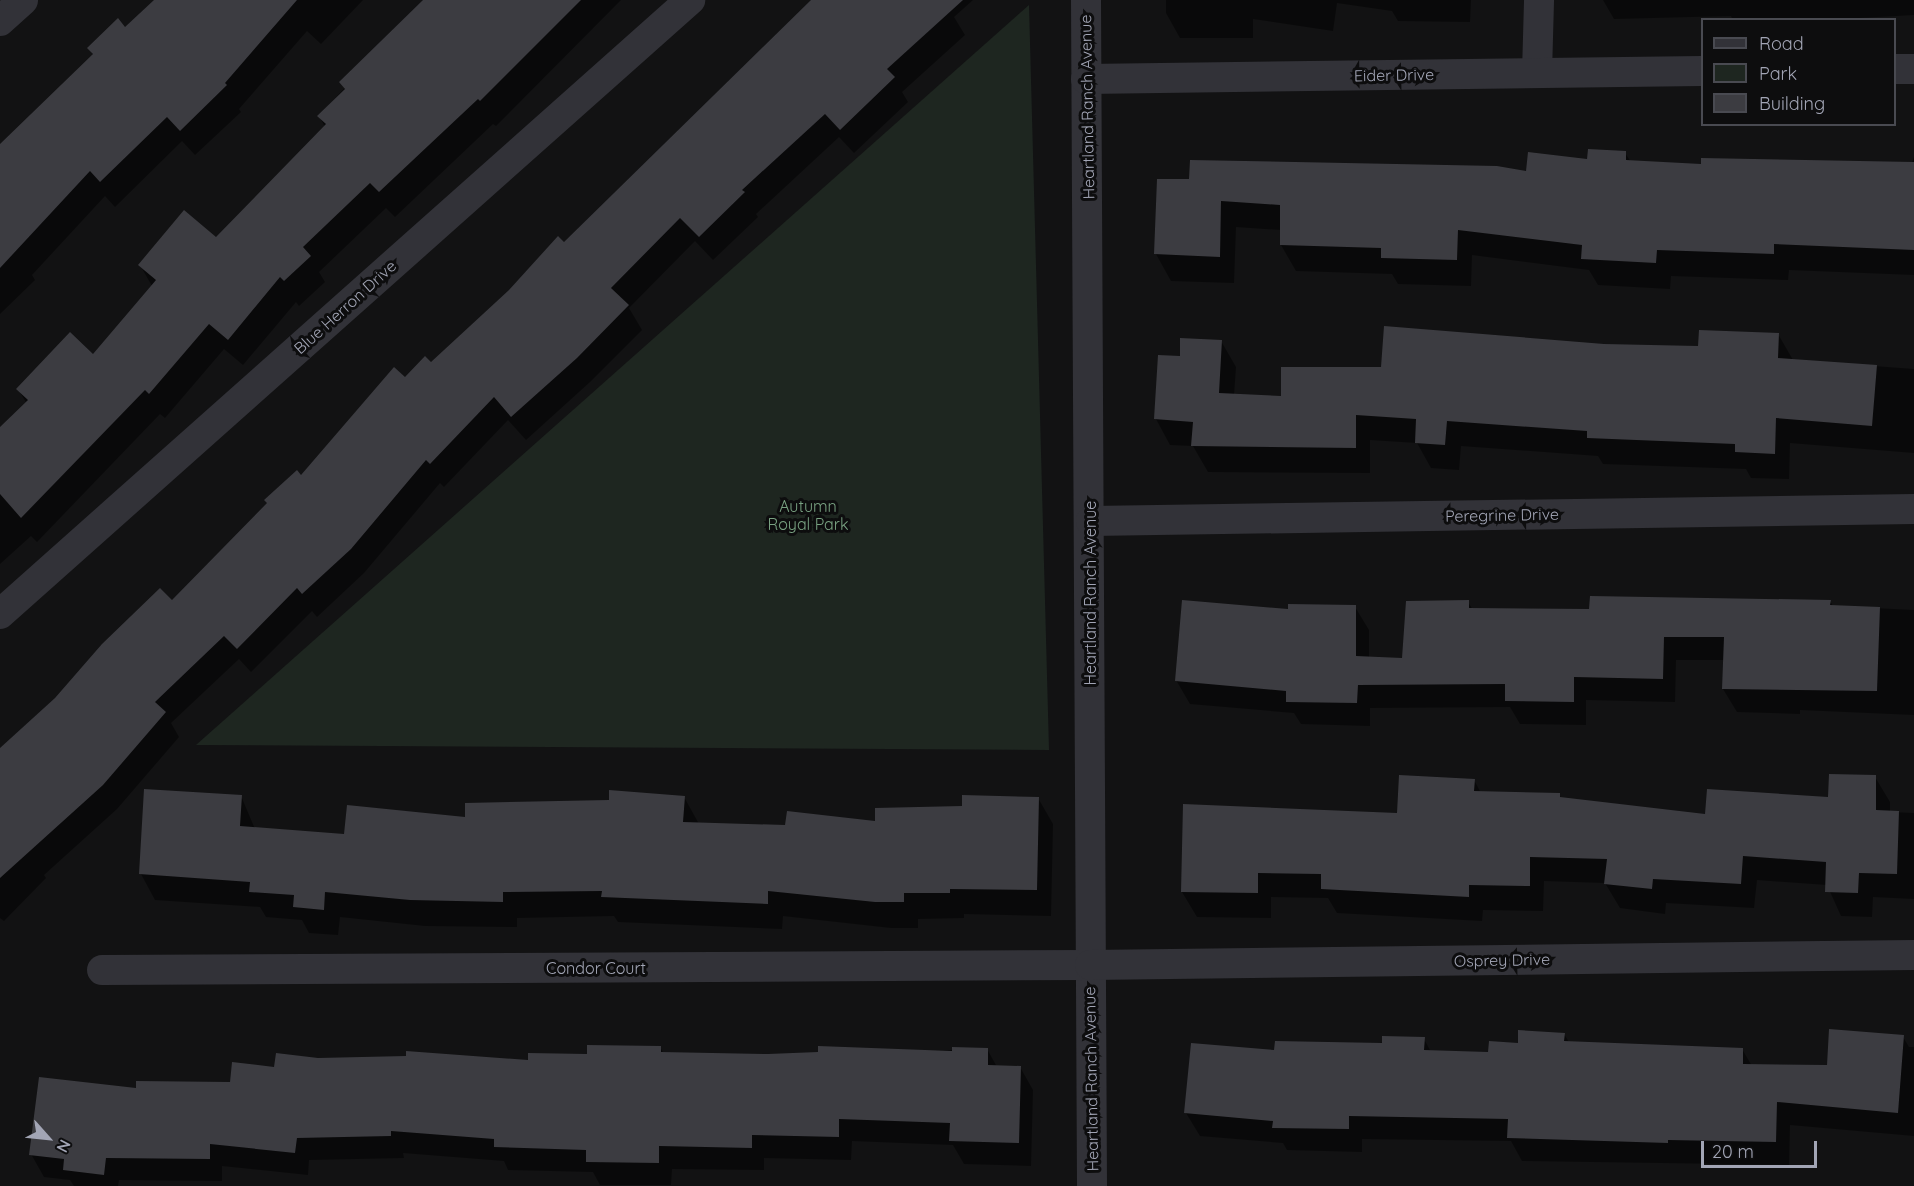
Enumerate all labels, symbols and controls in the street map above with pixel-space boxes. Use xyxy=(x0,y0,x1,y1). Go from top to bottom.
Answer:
street label: Heartland Ranch Avenue xyxy=(1076,14,1098,200)
legend xyxy=(1701,18,1896,126)
text: Road xyxy=(1759,32,1804,55)
text: Park xyxy=(1759,62,1797,85)
street label: Eider Drive xyxy=(1354,65,1434,85)
text: Building xyxy=(1759,92,1825,115)
street label: Blue Herron Drive xyxy=(290,256,400,358)
park label: Autumn Royal Park xyxy=(767,496,849,534)
street label: Heartland Ranch Avenue xyxy=(1080,501,1100,685)
street label: Peregrine Drive xyxy=(1445,504,1559,526)
street label: Osprey Drive xyxy=(1454,950,1550,970)
street label: Condor Court xyxy=(546,958,646,978)
street label: Heartland Ranch Avenue xyxy=(1080,986,1102,1172)
north arrow xyxy=(18,1108,78,1168)
scale bar xyxy=(1704,1129,1820,1167)
text: N xyxy=(52,1136,76,1156)
text: 20 m xyxy=(1712,1140,1754,1163)

